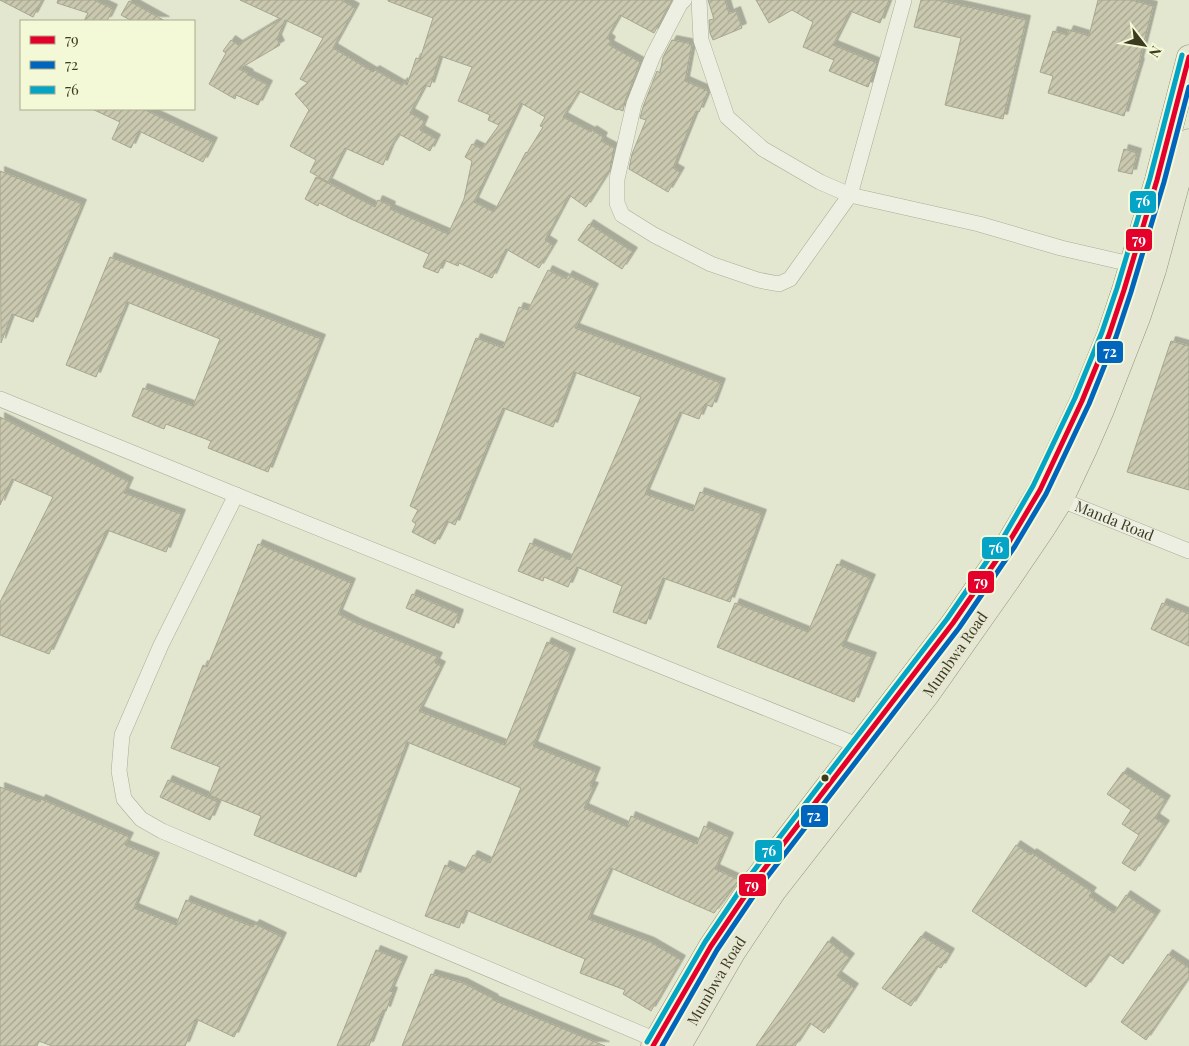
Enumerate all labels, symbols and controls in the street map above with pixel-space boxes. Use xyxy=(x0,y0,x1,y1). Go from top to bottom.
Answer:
legend xyxy=(20,20,195,110)
north arrow xyxy=(1119,20,1169,70)
text: 79 xyxy=(65,29,79,49)
text: N xyxy=(1145,43,1166,61)
text: 72 xyxy=(65,54,78,74)
text: 76 xyxy=(65,79,79,99)
line badge: 76 xyxy=(1129,190,1157,214)
text: 76 xyxy=(1136,191,1150,210)
line badge: 79 xyxy=(1125,228,1153,252)
text: 79 xyxy=(1132,230,1146,249)
line badge: 72 xyxy=(1096,340,1124,364)
text: 72 xyxy=(1103,342,1117,361)
street label: Manda Road xyxy=(1072,495,1157,545)
line badge: 76 xyxy=(981,536,1010,560)
text: 76 xyxy=(989,538,1003,557)
line badge: 79 xyxy=(967,570,995,594)
text: 79 xyxy=(974,572,988,591)
street label: Mumbwa Road xyxy=(918,607,992,701)
unlabelled marker xyxy=(820,773,830,783)
line badge: 72 xyxy=(800,804,829,828)
text: 72 xyxy=(807,806,821,825)
line badge: 76 xyxy=(754,839,783,863)
text: 76 xyxy=(762,841,776,860)
line badge: 79 xyxy=(738,873,767,897)
text: 79 xyxy=(745,875,759,894)
street label: Mumbwa Road xyxy=(682,932,750,1029)

